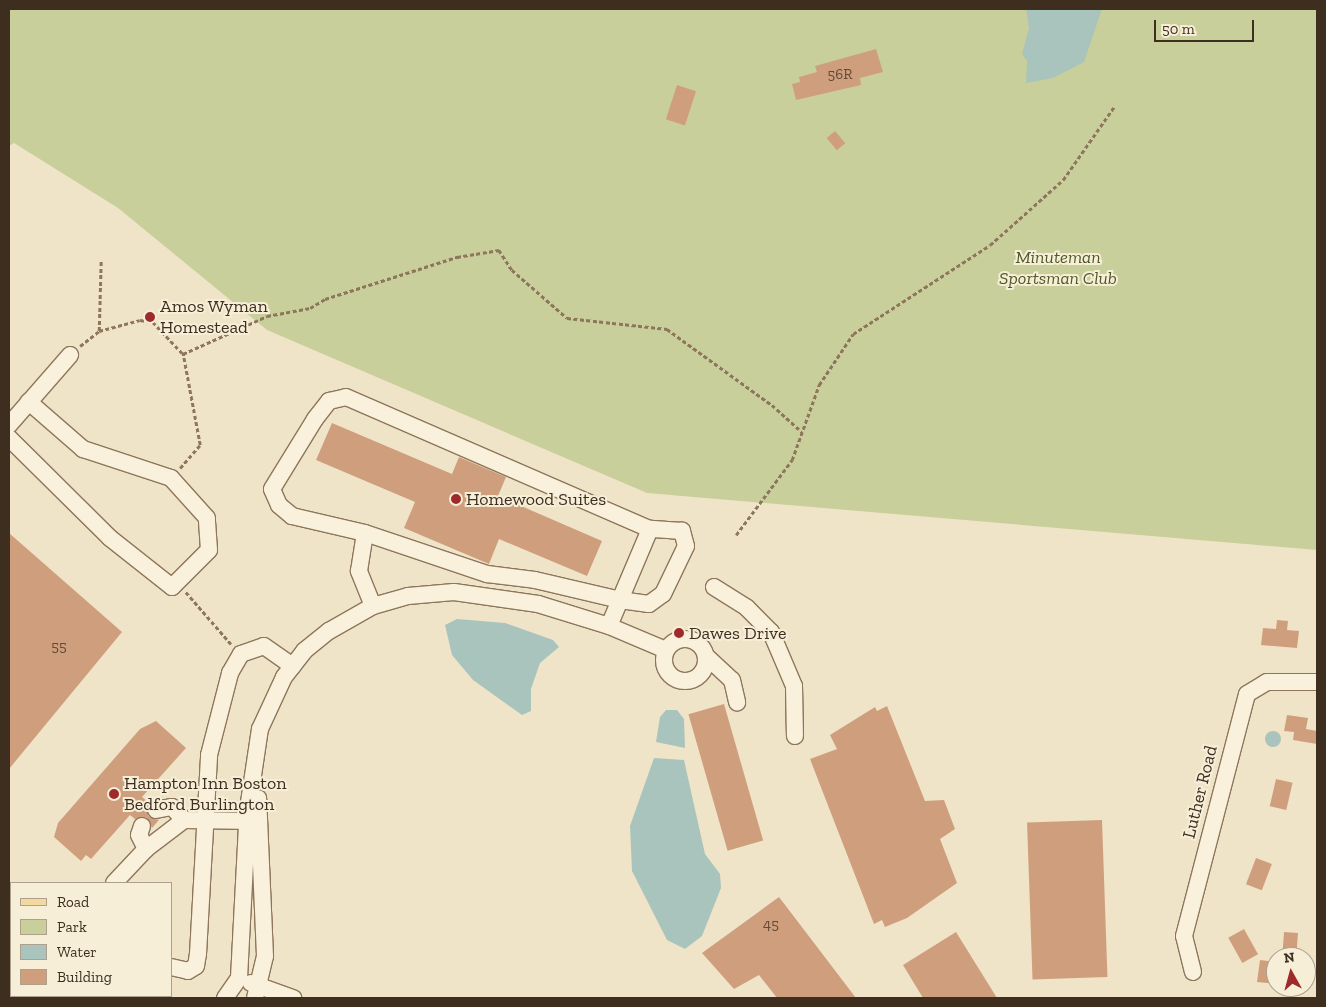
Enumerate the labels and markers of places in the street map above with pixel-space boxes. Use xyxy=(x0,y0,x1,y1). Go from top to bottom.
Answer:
place label: Amos Wyman Homestead xyxy=(160,296,268,338)
marker: Amos Wyman Homestead xyxy=(144,311,156,323)
place label: Homewood Suites xyxy=(466,488,606,510)
marker: Homewood Suites xyxy=(450,493,462,505)
place label: Dawes Drive xyxy=(689,622,786,644)
marker: Dawes Drive xyxy=(673,627,685,639)
place label: Hampton Inn Boston Bedford Burlington xyxy=(124,773,287,816)
marker: Hampton Inn Boston Bedford Burlington xyxy=(108,788,120,800)

